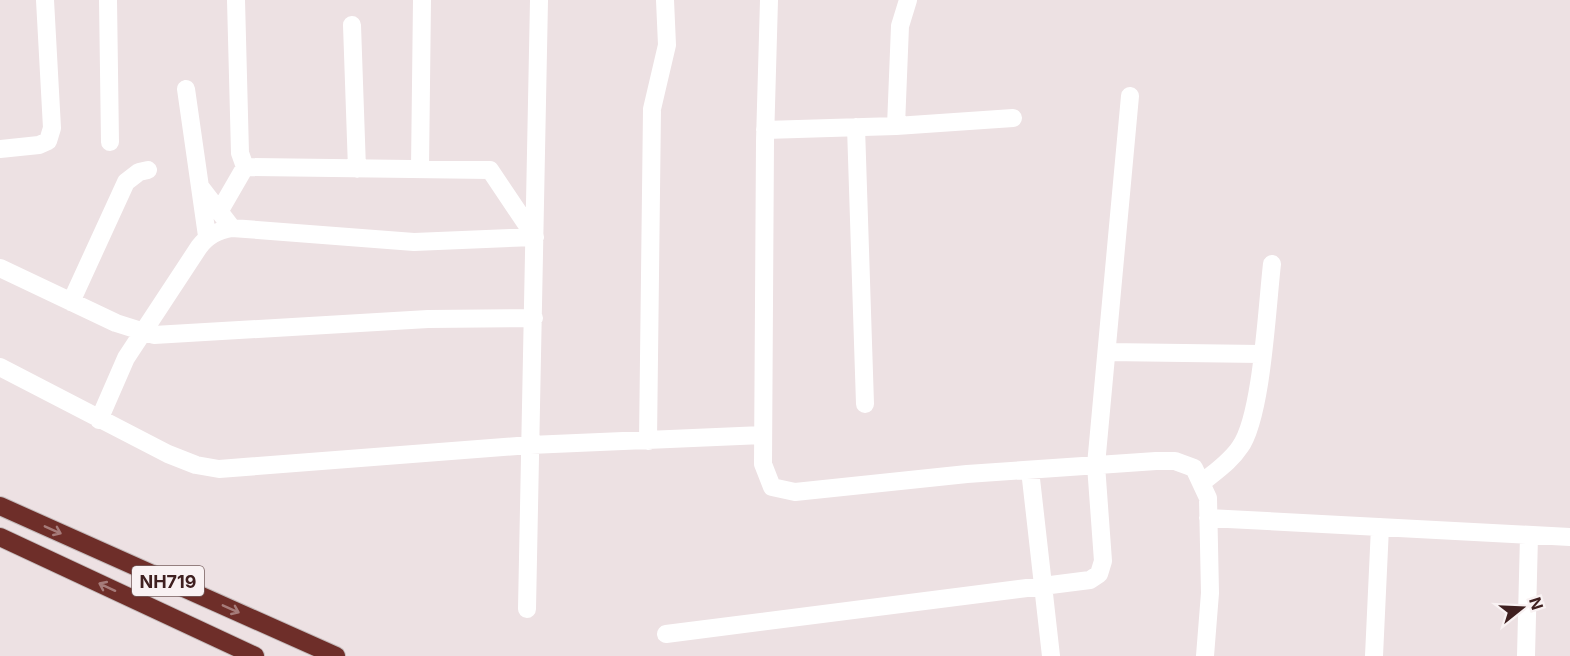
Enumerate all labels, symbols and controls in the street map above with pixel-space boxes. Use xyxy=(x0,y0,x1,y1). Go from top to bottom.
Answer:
one-way arrow xyxy=(44,524,62,536)
road number: NH719 xyxy=(132,566,204,596)
north arrow xyxy=(1492,578,1552,638)
one-way arrow xyxy=(98,581,116,592)
text: N xyxy=(1525,594,1548,612)
one-way arrow xyxy=(222,604,240,616)

